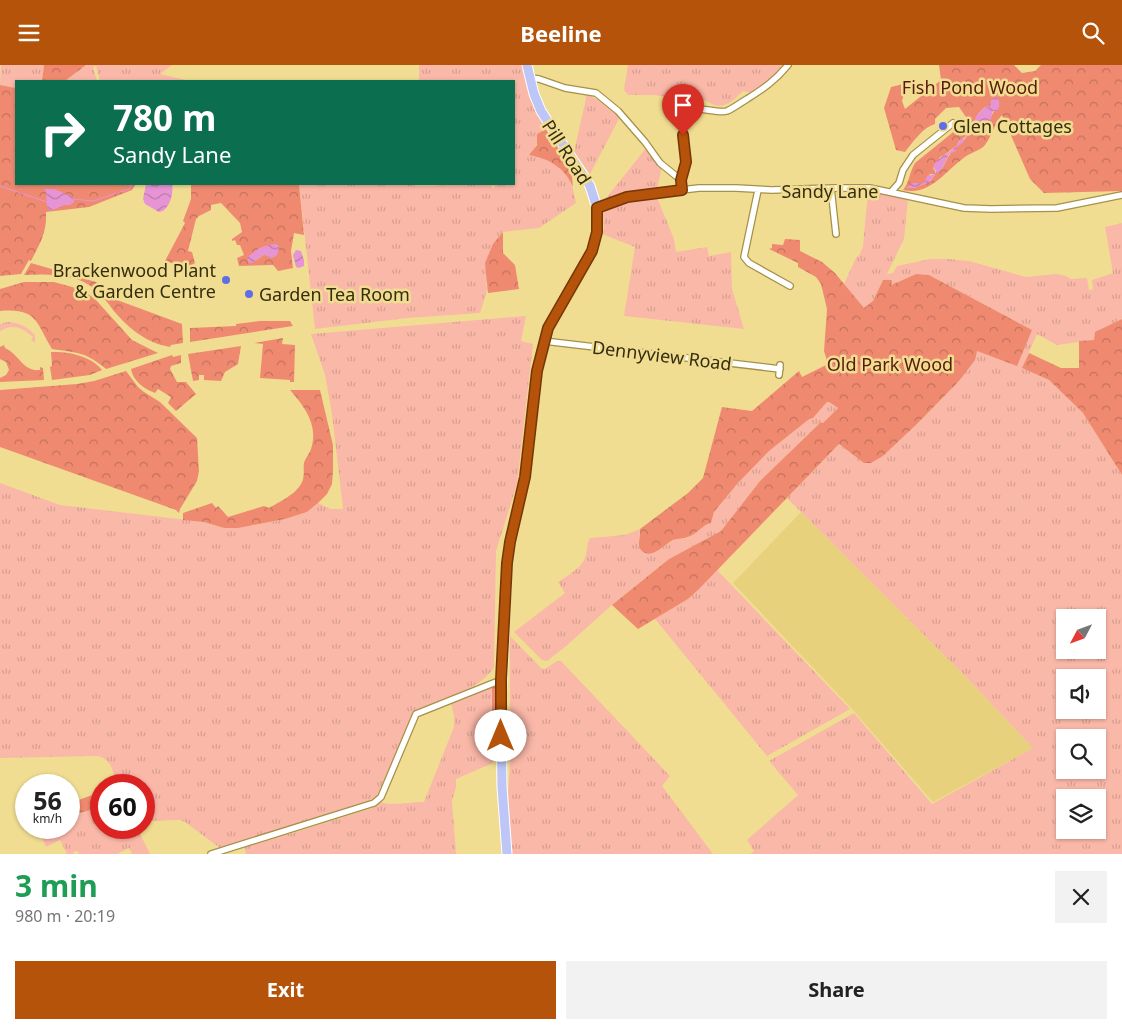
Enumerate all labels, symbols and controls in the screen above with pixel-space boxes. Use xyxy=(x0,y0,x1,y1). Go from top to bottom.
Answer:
text: Beeline xyxy=(520,18,602,48)
icon: menu xyxy=(15,19,43,47)
icon: search xyxy=(1079,19,1107,47)
park label: Fish Pond Wood xyxy=(902,75,1038,99)
pin xyxy=(662,84,704,135)
icon: arrive xyxy=(669,91,697,119)
text: 780 m xyxy=(113,94,216,141)
icon: right xyxy=(30,100,95,165)
place label: Glen Cottages xyxy=(953,114,1072,138)
street label: Pill Road xyxy=(537,115,597,189)
marker: Glen Cottages xyxy=(937,120,949,132)
text: Sandy Lane xyxy=(113,139,231,169)
street label: Sandy Lane xyxy=(782,179,878,203)
place label: Brackenwood Plant & Garden Centre xyxy=(53,258,216,303)
marker: Brackenwood Plant & Garden Centre xyxy=(220,274,232,286)
place label: Garden Tea Room xyxy=(259,282,410,306)
marker: Garden Tea Room xyxy=(243,288,255,300)
street label: Dennyview Road xyxy=(591,335,733,375)
park label: Old Park Wood xyxy=(827,352,953,376)
north arrow xyxy=(1056,609,1106,659)
map controls xyxy=(1056,609,1106,839)
button: sound xyxy=(1056,669,1106,719)
position arrow xyxy=(474,709,526,761)
button: search xyxy=(1056,729,1106,779)
speed limit sign: 60 xyxy=(90,774,155,839)
text: 56 xyxy=(33,783,62,817)
button: layers xyxy=(1056,789,1106,839)
text: km/h xyxy=(33,810,62,827)
text: 3 min xyxy=(15,865,98,906)
button: close xyxy=(1055,871,1107,923)
text: 980 m · 20:19 xyxy=(15,905,115,927)
button: Exit xyxy=(15,961,556,1019)
button: Share xyxy=(566,961,1107,1019)

